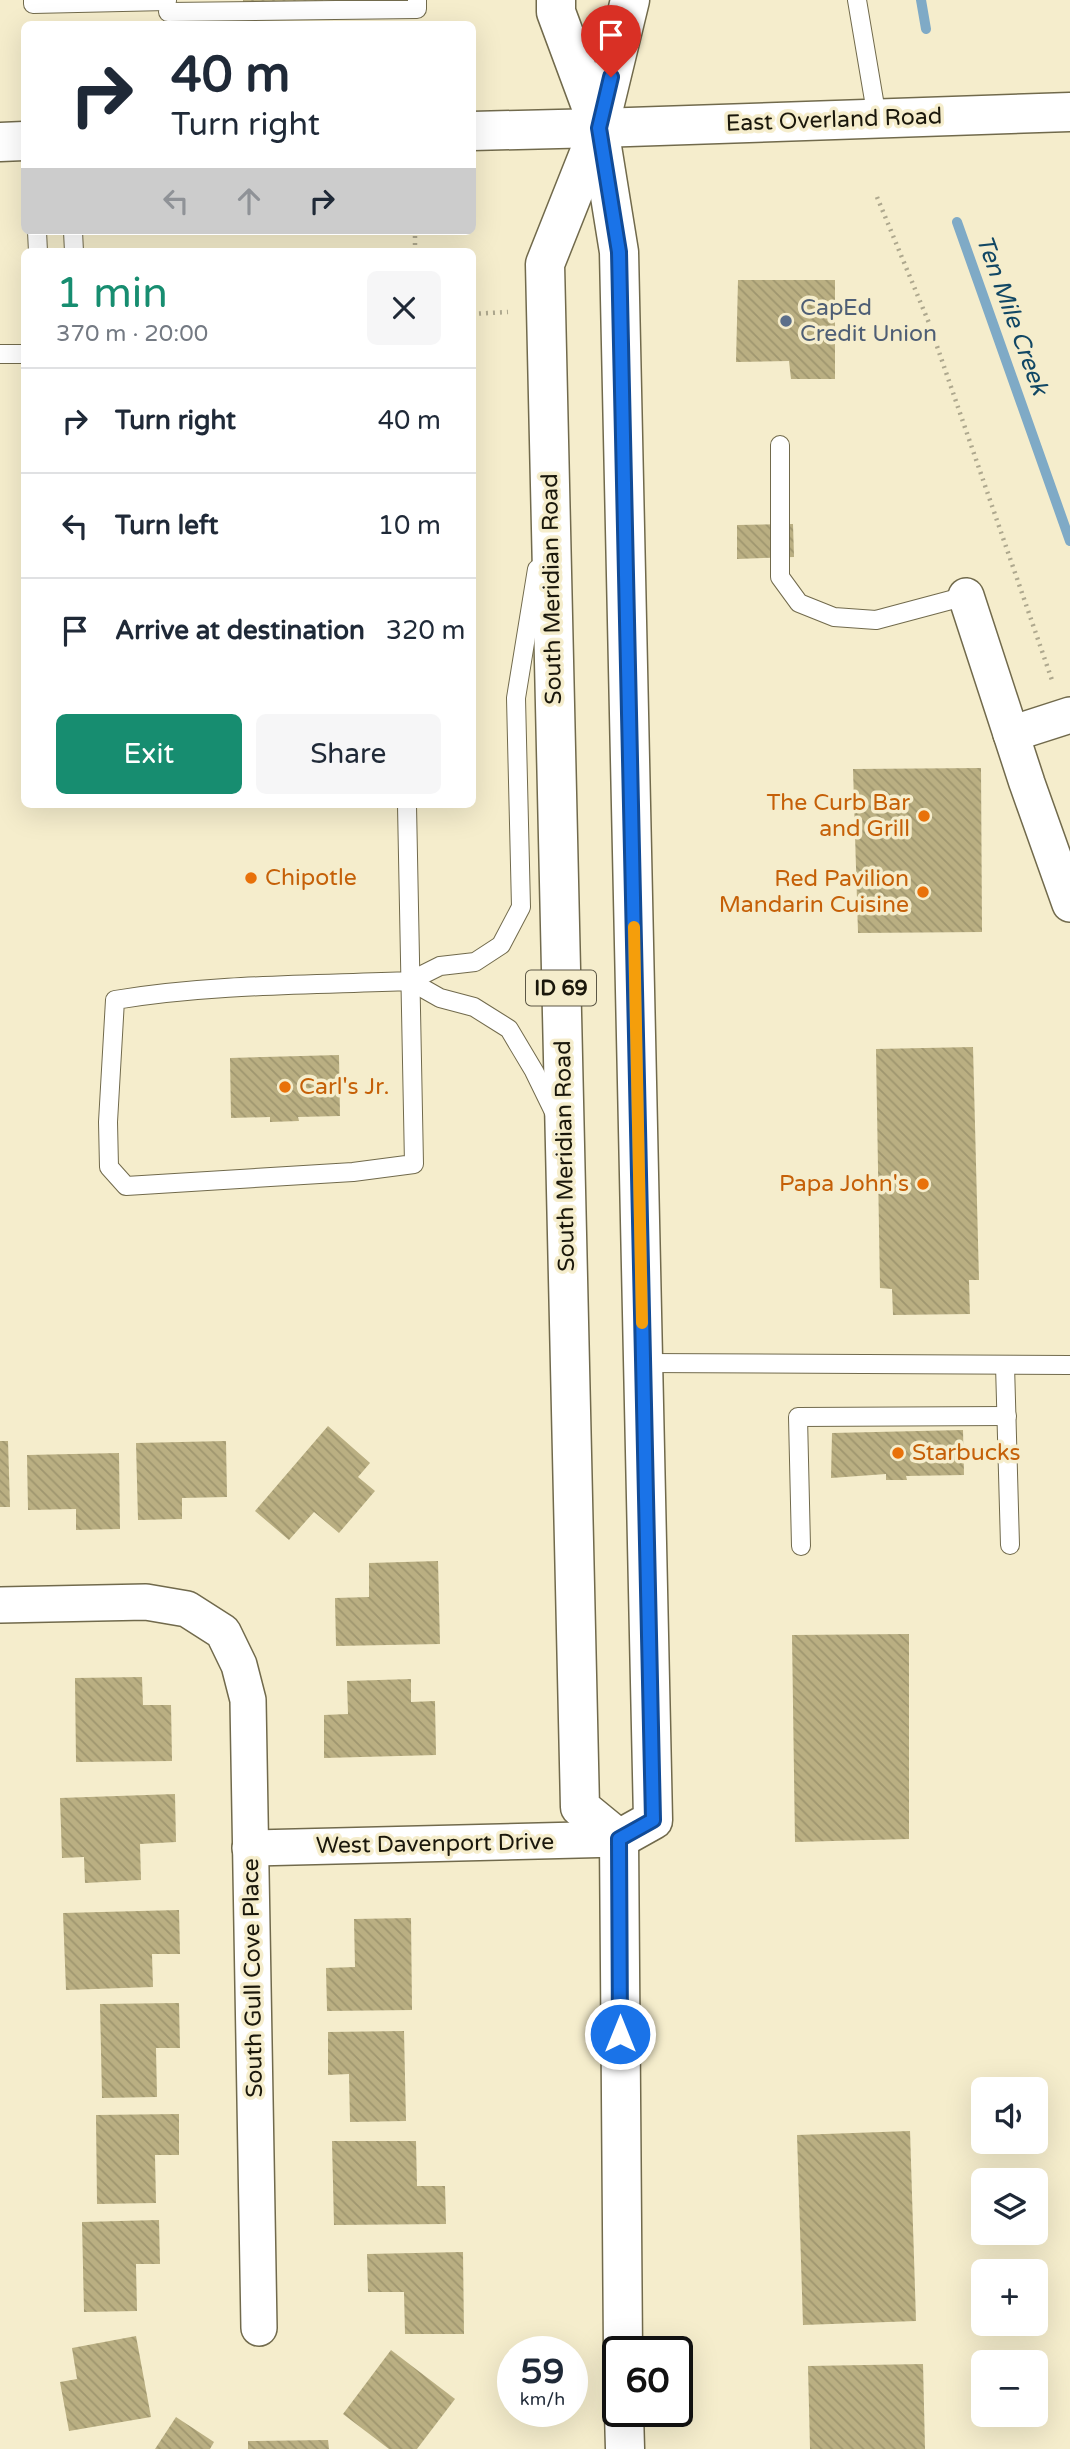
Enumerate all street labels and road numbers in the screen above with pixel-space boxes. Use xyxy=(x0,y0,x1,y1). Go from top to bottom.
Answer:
street label: East Overland Road xyxy=(725,102,943,138)
street label: South Meridian Road xyxy=(536,473,568,705)
road number: ID 69 xyxy=(526,970,596,1006)
street label: South Meridian Road xyxy=(549,1040,581,1272)
street label: West Davenport Drive xyxy=(316,1828,554,1860)
street label: South Gull Cove Place xyxy=(237,1858,269,2098)

